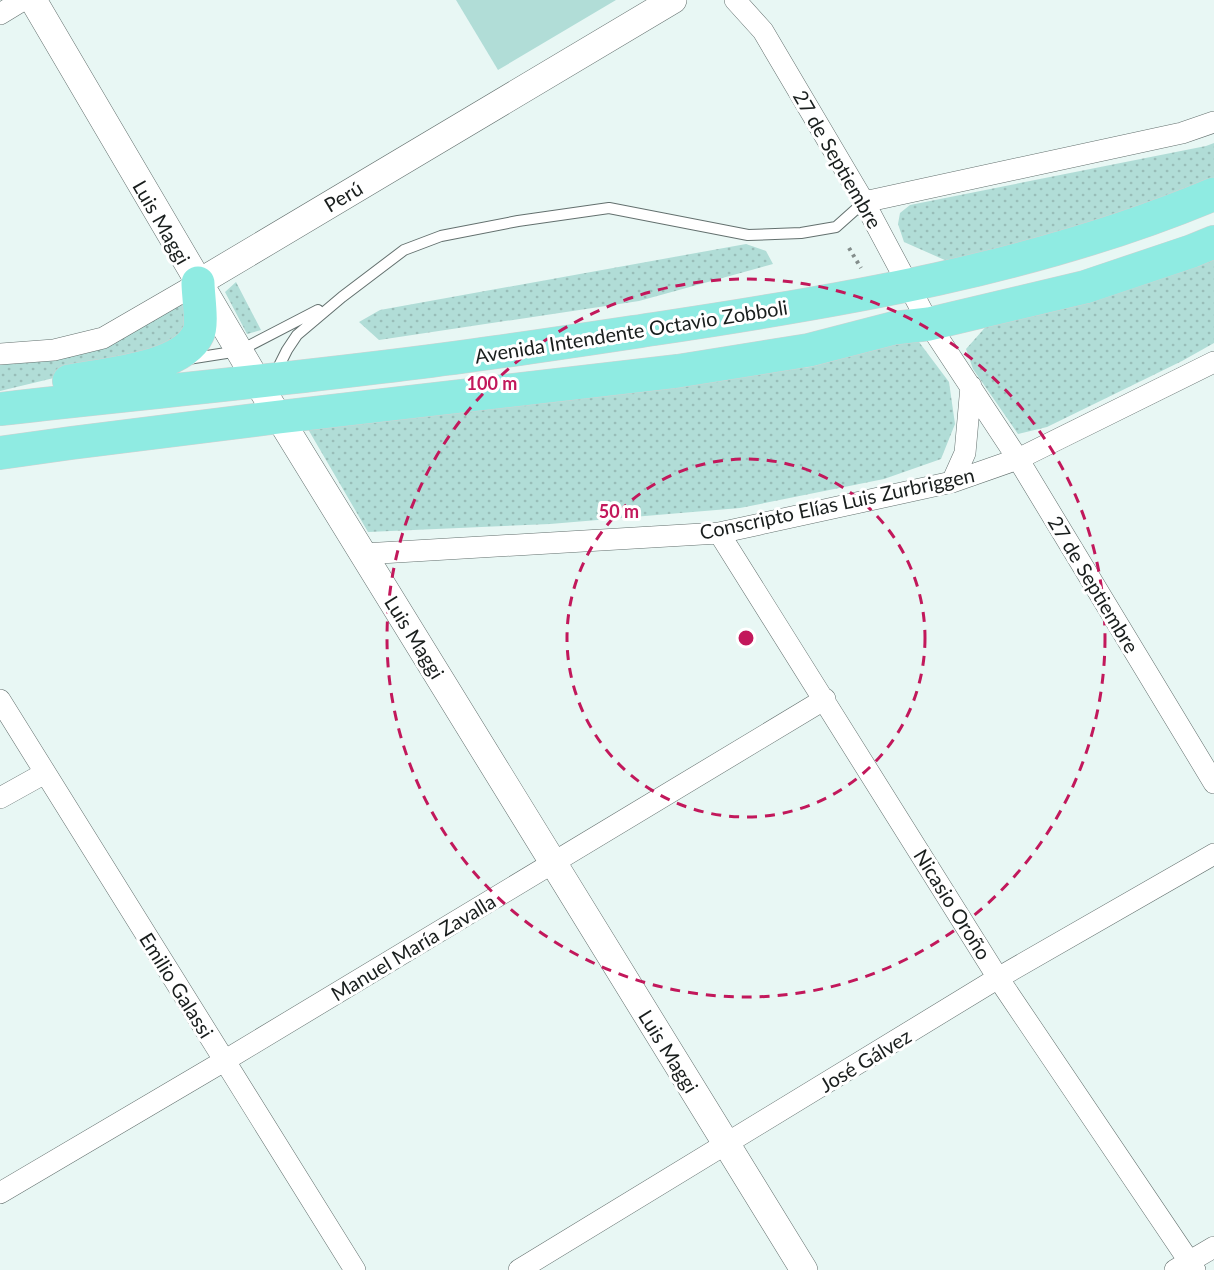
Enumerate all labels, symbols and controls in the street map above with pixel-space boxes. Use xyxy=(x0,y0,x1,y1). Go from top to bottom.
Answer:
street label: 27 de Septiembre xyxy=(789,86,887,232)
street label: Perú xyxy=(319,175,367,217)
street label: Luis Maggi xyxy=(128,176,196,268)
street label: Avenida Intendente Octavio Zobboli xyxy=(473,294,789,368)
text: 100 m xyxy=(467,372,517,394)
street label: Conscripto Elías Luis Zurbriggen xyxy=(697,462,977,544)
text: 50 m xyxy=(599,500,639,522)
street label: 27 de Septiembre xyxy=(1044,511,1144,657)
street label: Luis Maggi xyxy=(380,591,450,683)
centre of rings xyxy=(736,628,756,648)
street label: Nicasio Oroño xyxy=(909,844,997,964)
street label: Manuel María Zavalla xyxy=(327,888,499,1006)
street label: Emilio Galassi xyxy=(135,928,219,1042)
street label: Luis Maggi xyxy=(634,1005,704,1097)
street label: José Gálvez xyxy=(815,1023,915,1097)

